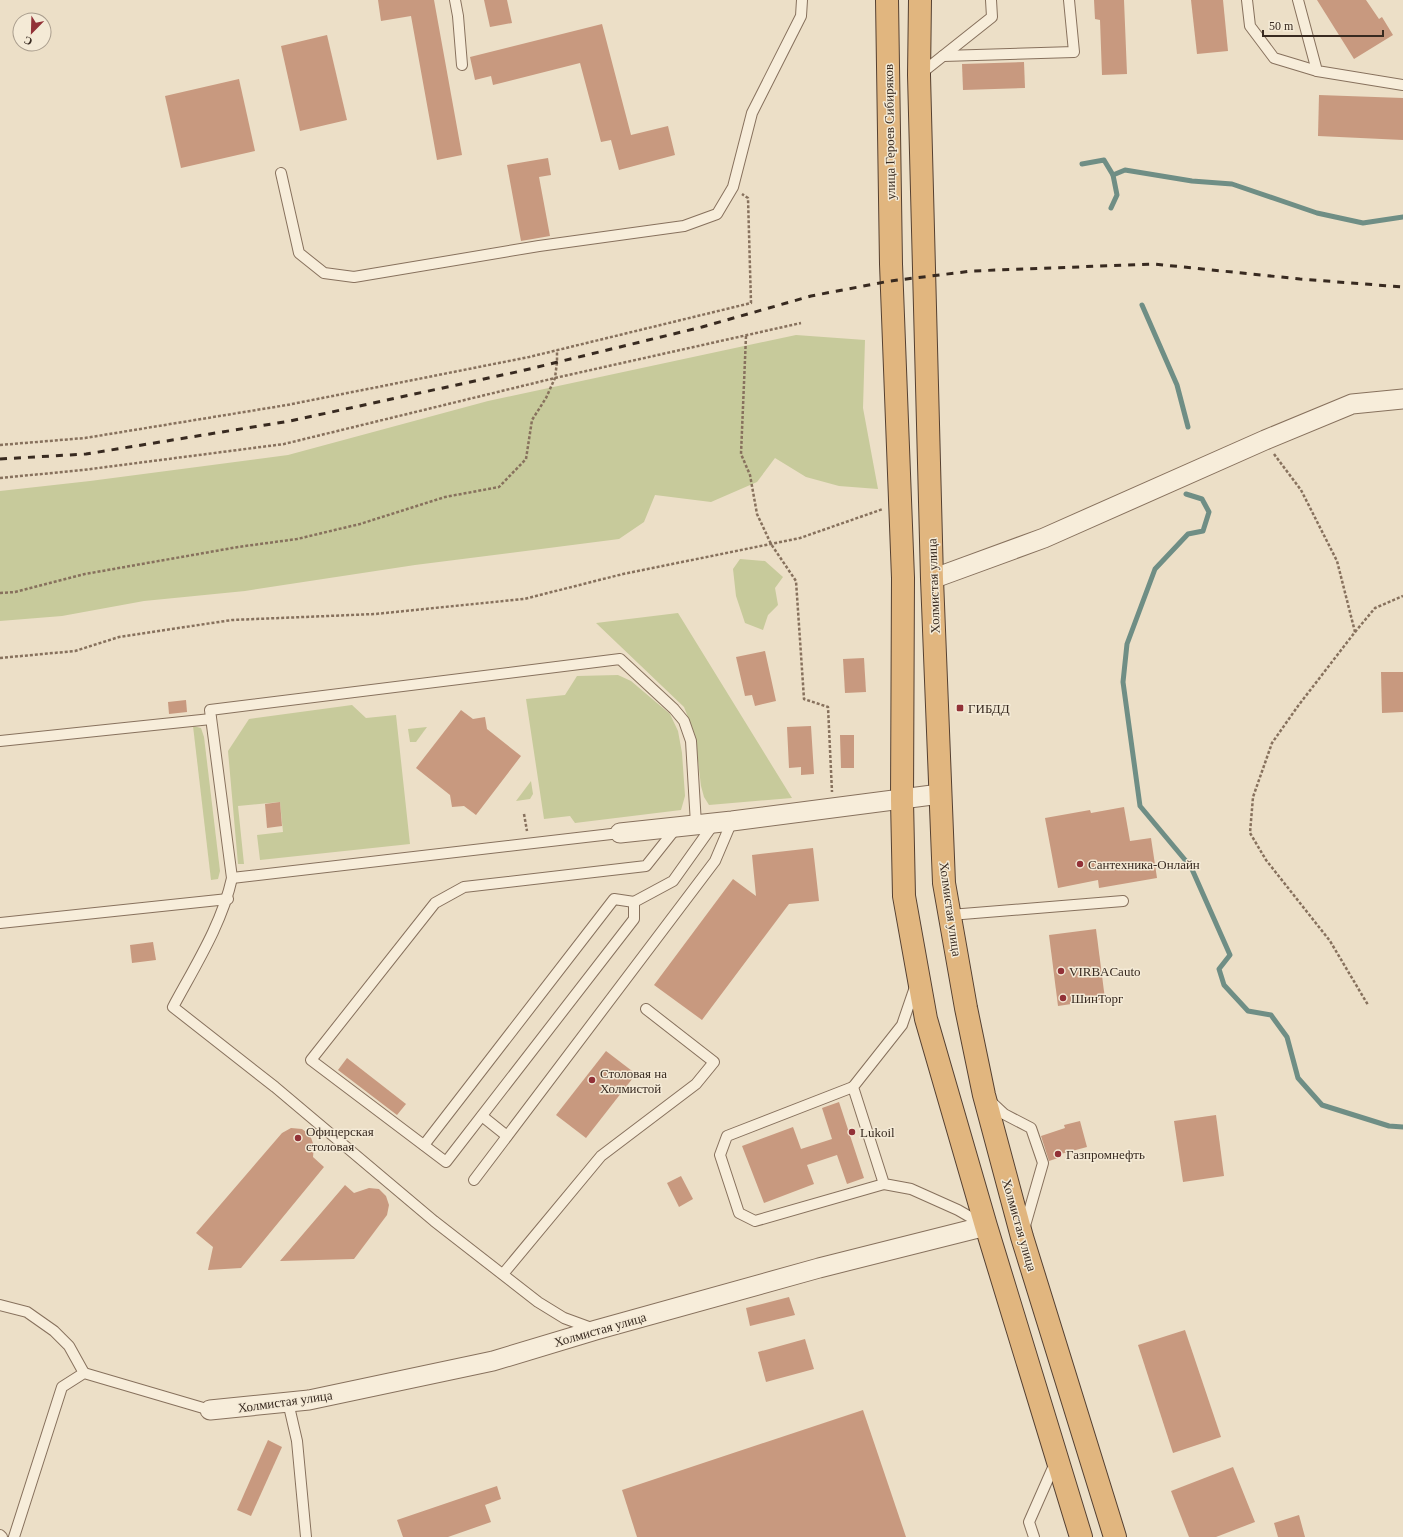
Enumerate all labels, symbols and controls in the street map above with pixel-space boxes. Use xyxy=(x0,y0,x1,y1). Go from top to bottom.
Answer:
north arrow xyxy=(12,12,52,52)
scale bar xyxy=(1263,12,1383,38)
text: 50 m xyxy=(1269,19,1294,33)
text: С xyxy=(22,34,34,48)
street label: улица Героев Сибиряков xyxy=(881,64,898,200)
street label: Холмистая улица xyxy=(924,538,943,634)
place label: ГИБДД xyxy=(968,701,1010,716)
marker: ГИБДД xyxy=(955,703,965,713)
place label: Сантехника-Онлайн xyxy=(1088,857,1200,872)
marker: Сантехника-Онлайн xyxy=(1075,859,1085,869)
street label: Холмистая улица xyxy=(936,861,965,958)
place label: VIRBACauto xyxy=(1069,964,1141,979)
marker: VIRBACauto xyxy=(1056,966,1066,976)
place label: ШинТорг xyxy=(1071,991,1123,1006)
marker: ШинТорг xyxy=(1058,993,1068,1003)
place label: Столовая на Холмистой xyxy=(600,1066,667,1096)
marker: Столовая на Холмистой xyxy=(587,1075,597,1085)
place label: Офицерская столовая xyxy=(306,1124,374,1154)
place label: Lukoil xyxy=(860,1125,895,1140)
marker: Lukoil xyxy=(847,1127,857,1137)
marker: Офицерская столовая xyxy=(293,1133,303,1143)
place label: Газпромнефть xyxy=(1066,1147,1145,1162)
marker: Газпромнефть xyxy=(1053,1149,1063,1159)
street label: Холмистая улица xyxy=(999,1177,1040,1273)
street label: Холмистая улица xyxy=(552,1309,648,1350)
street label: Холмистая улица xyxy=(237,1387,334,1416)

